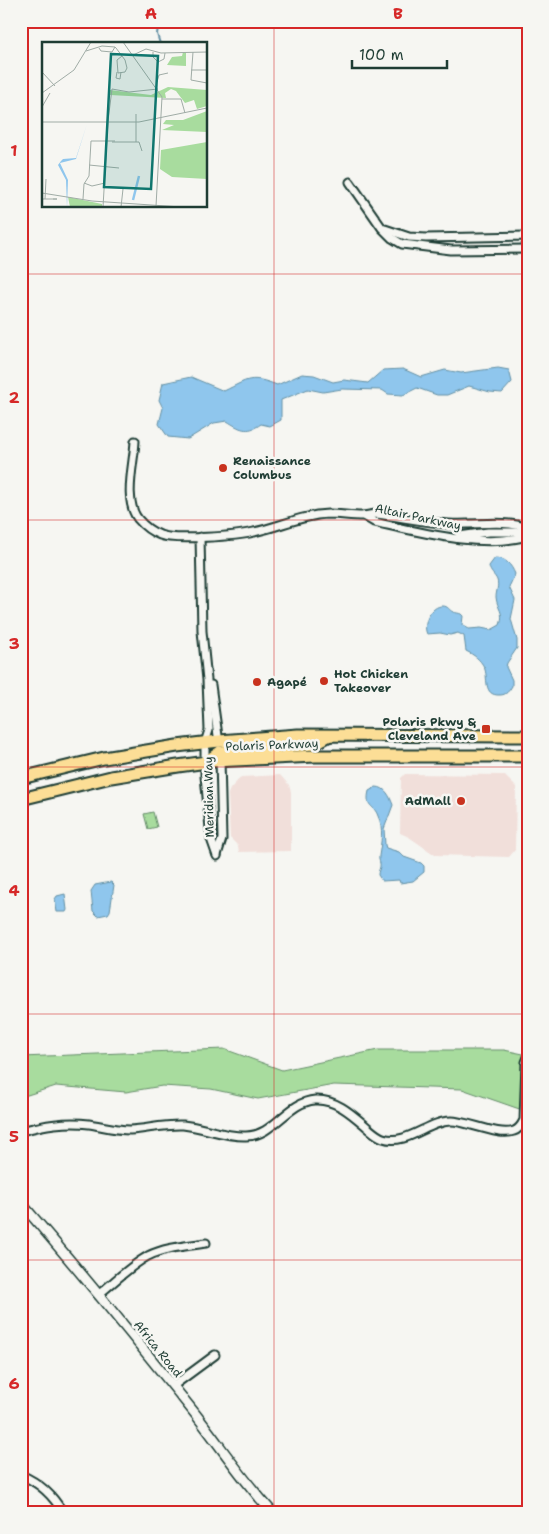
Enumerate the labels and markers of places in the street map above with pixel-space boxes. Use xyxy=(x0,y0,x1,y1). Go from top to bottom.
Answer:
place label: Renaissance Columbus xyxy=(233,453,311,483)
marker: Renaissance Columbus xyxy=(217,462,229,474)
place label: Hot Chicken Takeover xyxy=(334,666,408,696)
place label: Agapé xyxy=(267,674,307,690)
marker: Hot Chicken Takeover xyxy=(318,675,330,687)
marker: Agapé xyxy=(251,676,263,688)
place label: Polaris Pkwy & Cleveland Ave xyxy=(383,714,477,744)
marker: Polaris Pkwy & Cleveland Ave xyxy=(480,723,492,735)
place label: AdMall xyxy=(405,793,451,809)
marker: AdMall xyxy=(455,795,467,807)

